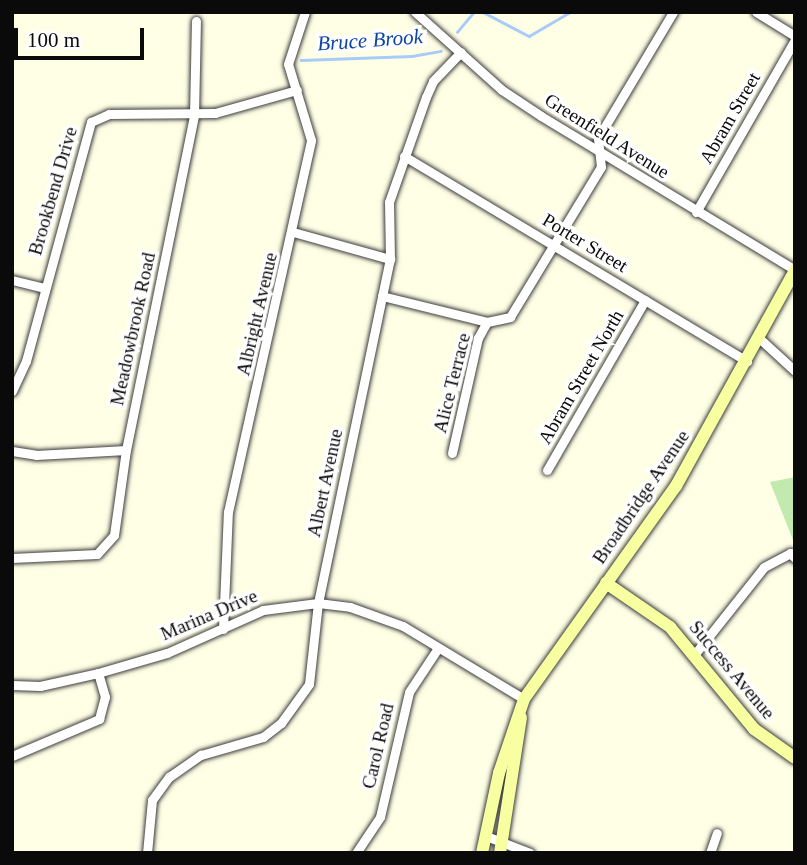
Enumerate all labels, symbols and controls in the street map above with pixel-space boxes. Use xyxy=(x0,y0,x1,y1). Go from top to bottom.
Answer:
scale bar xyxy=(18,14,147,58)
water label: Bruce Brook xyxy=(316,24,424,56)
text: 100 m xyxy=(27,28,80,52)
street label: Abram Street xyxy=(695,68,765,168)
street label: Greenfield Avenue xyxy=(540,88,674,184)
street label: Brookbend Drive xyxy=(24,124,82,258)
street label: Porter Street xyxy=(538,209,632,277)
street label: Meadowbrook Road xyxy=(106,250,160,408)
street label: Albright Avenue xyxy=(232,250,282,378)
street label: Abram Street North xyxy=(533,306,629,448)
street label: Alice Terrace xyxy=(429,330,475,436)
street label: Broadbridge Avenue xyxy=(588,425,694,569)
street label: Albert Avenue xyxy=(302,426,348,540)
street label: Marina Drive xyxy=(157,584,261,646)
street label: Success Avenue xyxy=(684,616,780,724)
street label: Carol Road xyxy=(357,701,399,791)

